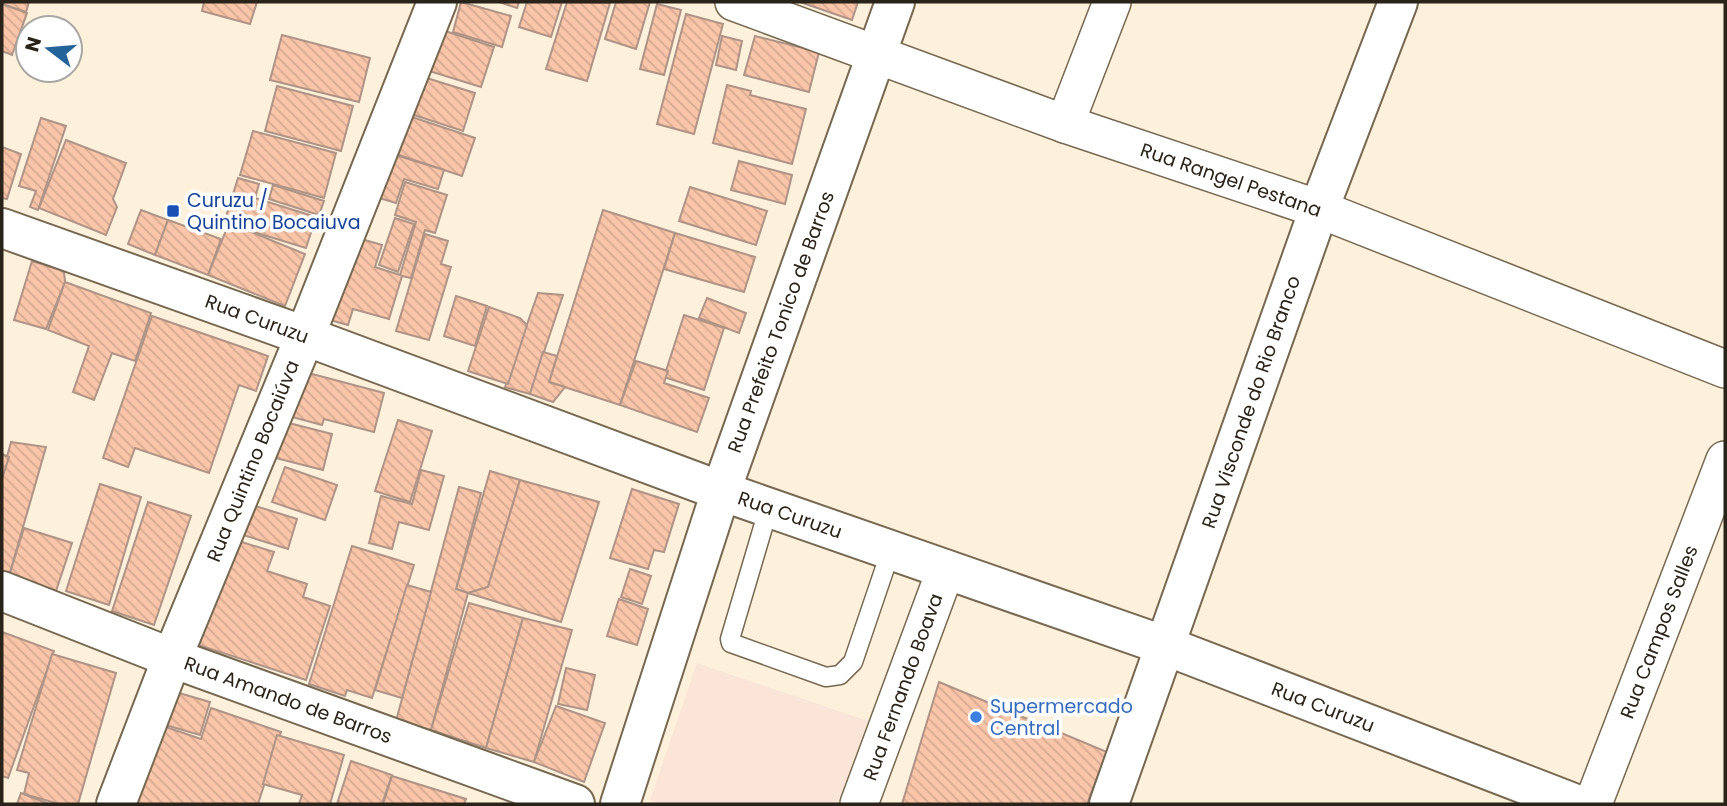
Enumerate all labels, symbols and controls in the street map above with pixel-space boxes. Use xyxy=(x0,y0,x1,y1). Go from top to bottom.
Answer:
north arrow xyxy=(14,14,84,84)
text: N xyxy=(18,34,48,55)
street label: Rua Rangel Pestana xyxy=(1137,136,1325,224)
place label: Curuzu / Quintino Bocaiuva xyxy=(187,187,360,236)
street label: Rua Prefeito Tonico de Barros xyxy=(721,187,841,457)
marker: Curuzu / Quintino Bocaiuva xyxy=(165,203,181,219)
street label: Rua Visconde do Rio Branco xyxy=(1195,272,1307,532)
street label: Rua Curuzu xyxy=(201,288,313,350)
street label: Rua Quintino Bocaiúva xyxy=(200,356,306,566)
street label: Rua Curuzu xyxy=(734,485,846,545)
street label: Rua Campos Salles xyxy=(1613,541,1705,723)
street label: Rua Fernando Boava xyxy=(857,590,949,784)
street label: Rua Amando de Barros xyxy=(180,650,396,750)
street label: Rua Curuzu xyxy=(1268,675,1378,739)
place label: Supermercado Central xyxy=(990,693,1133,742)
marker: Supermercado Central xyxy=(968,709,984,725)

